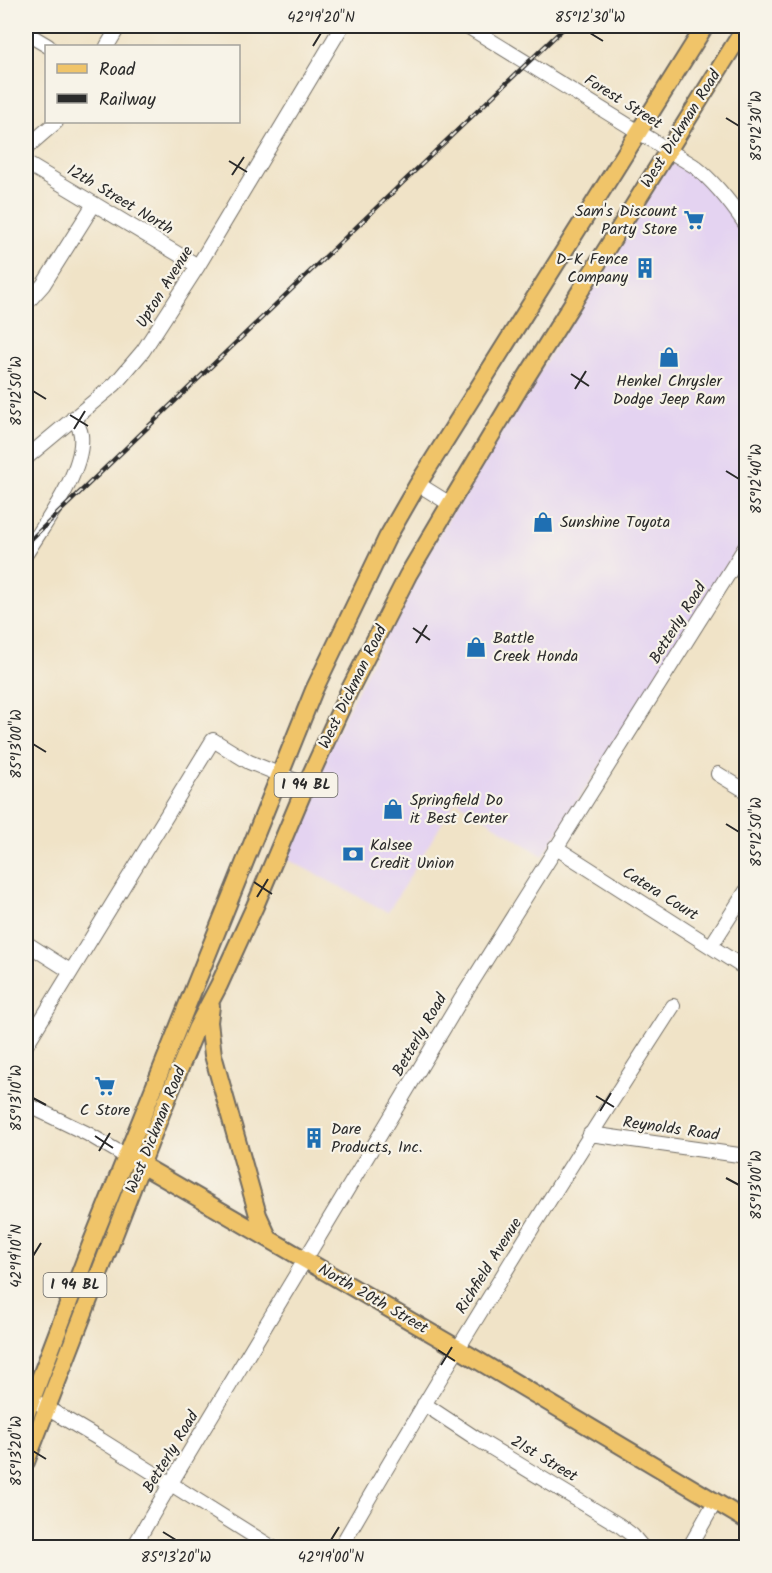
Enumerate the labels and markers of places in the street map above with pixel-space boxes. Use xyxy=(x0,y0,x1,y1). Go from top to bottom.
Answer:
place label: Sam's Discount Party Store xyxy=(575,199,678,242)
supermarket icon: Sam's Discount Party Store xyxy=(682,208,706,232)
place label: D-K Fence Company xyxy=(556,247,628,290)
building icon: D-K Fence Company xyxy=(633,256,657,280)
shop icon: Henkel Chrysler Dodge Jeep Ram xyxy=(657,345,681,369)
place label: Henkel Chrysler Dodge Jeep Ram xyxy=(613,369,725,412)
shop icon: Sunshine Toyota xyxy=(531,510,555,534)
place label: Sunshine Toyota xyxy=(560,510,670,535)
place label: Battle Creek Honda xyxy=(493,626,578,669)
shop icon: Battle Creek Honda xyxy=(464,635,488,659)
place label: Springfield Do it Best Center xyxy=(410,788,509,831)
shop icon: Springfield Do it Best Center xyxy=(381,797,405,821)
place label: Kalsee Credit Union xyxy=(370,833,454,876)
bank icon: Kalsee Credit Union xyxy=(341,842,365,866)
supermarket icon: C Store xyxy=(93,1074,117,1098)
place label: C Store xyxy=(80,1098,130,1123)
place label: Dare Products, Inc. xyxy=(331,1117,423,1160)
building icon: Dare Products, Inc. xyxy=(302,1126,326,1150)

